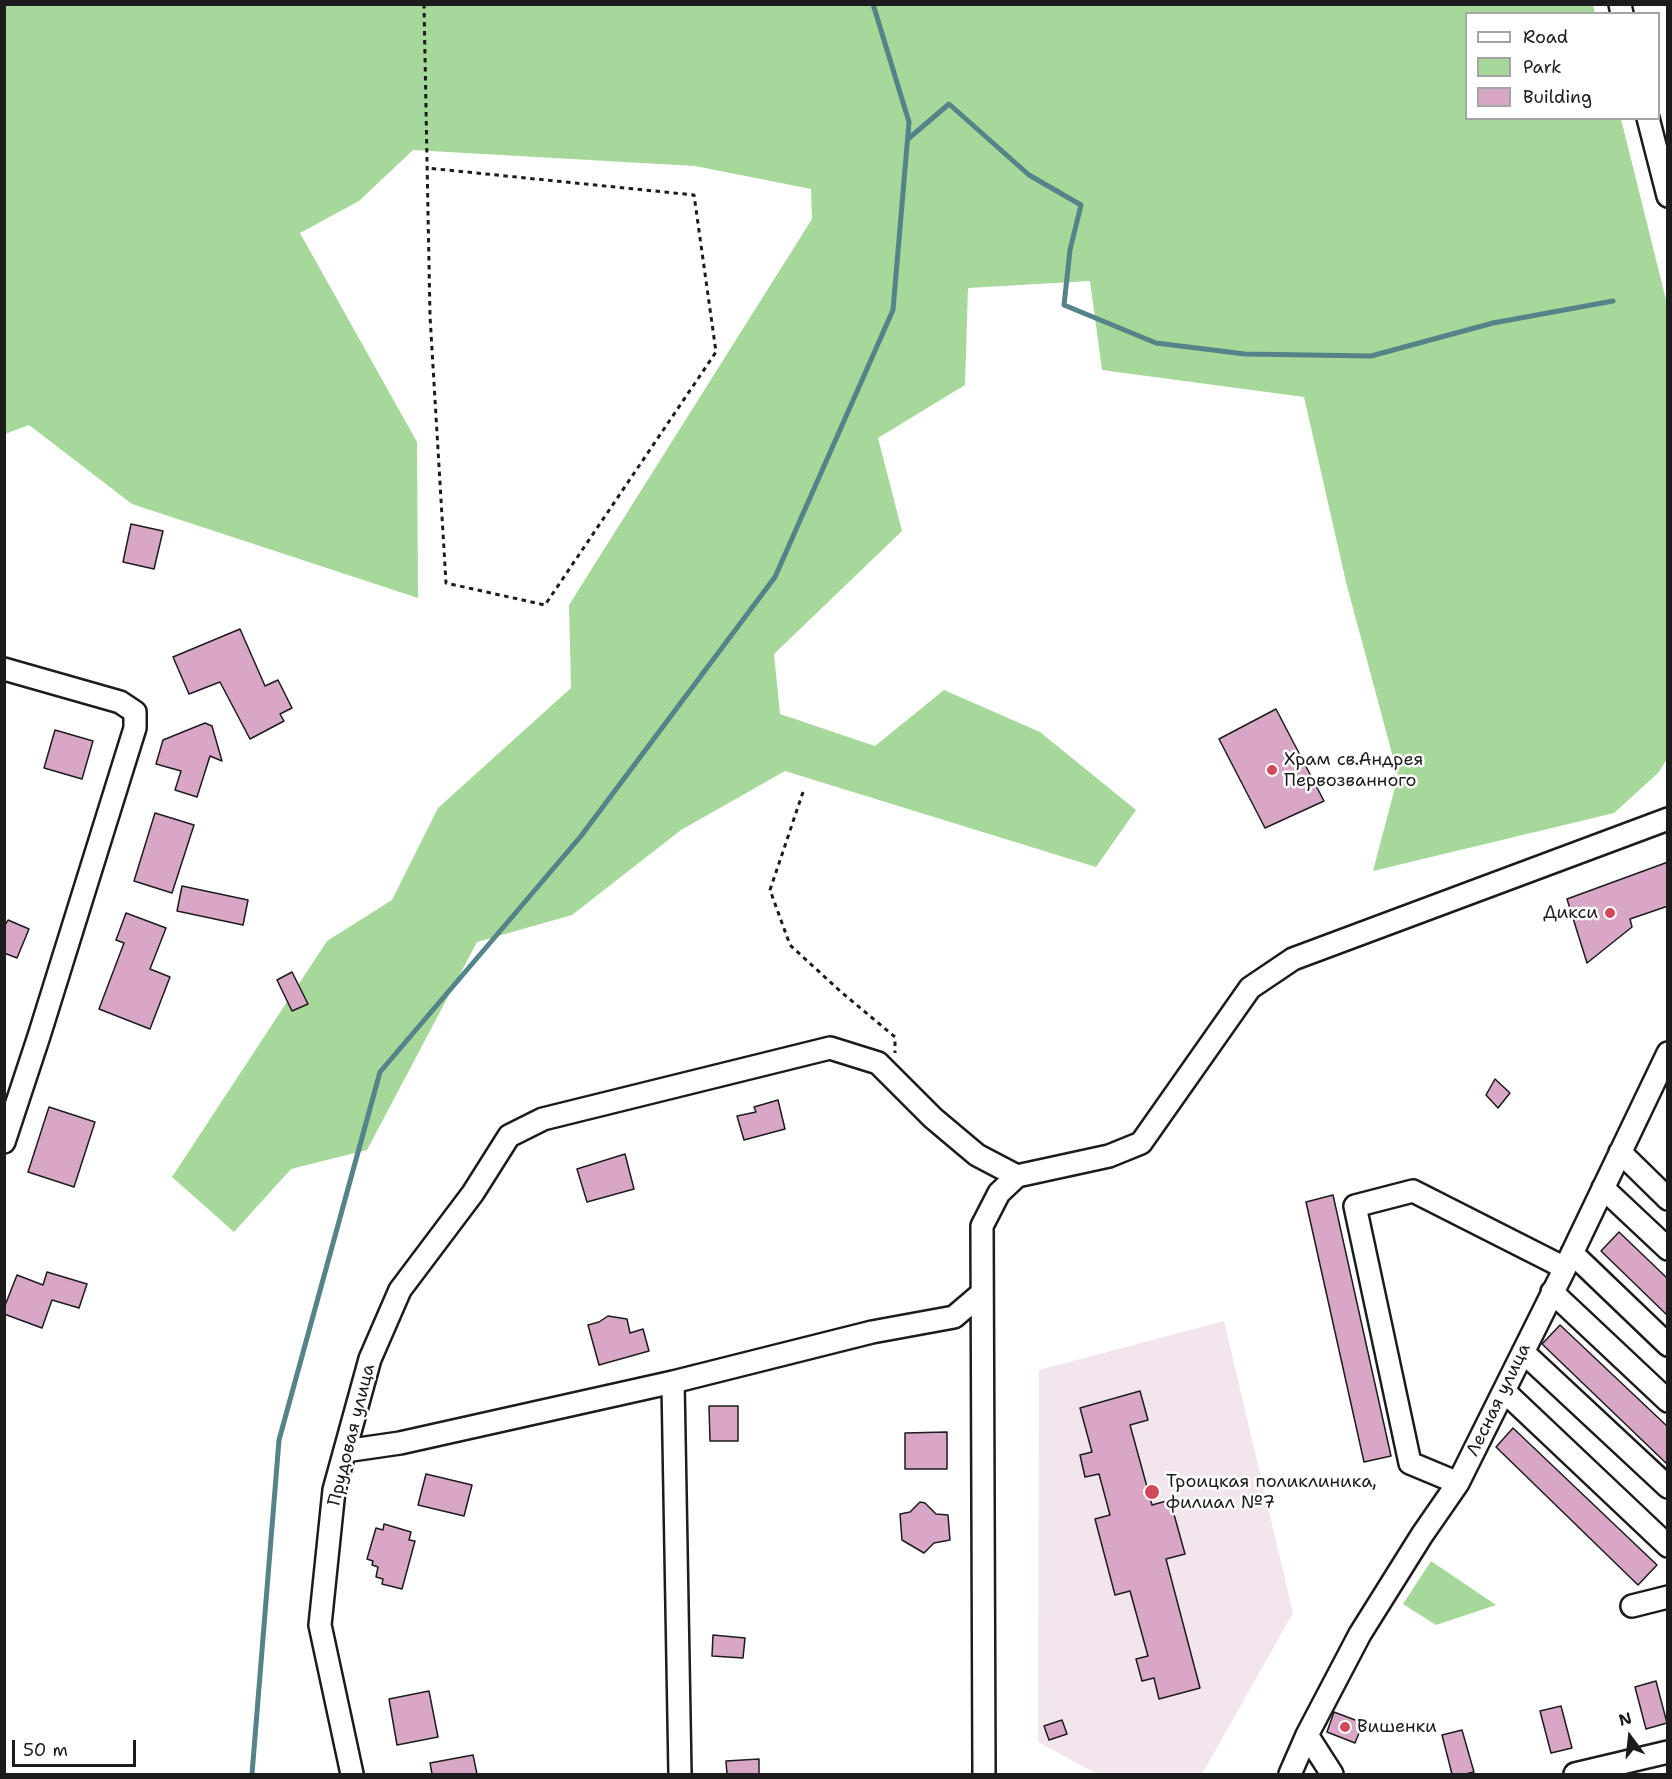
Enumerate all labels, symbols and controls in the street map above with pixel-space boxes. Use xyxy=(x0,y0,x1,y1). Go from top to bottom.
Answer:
legend xyxy=(1465,12,1660,120)
text: Road xyxy=(1523,25,1568,49)
text: Park xyxy=(1523,55,1562,79)
text: Building xyxy=(1523,85,1592,109)
place label: Храм св.Андрея Первозванного xyxy=(1284,749,1423,792)
marker: Храм св.Андрея Первозванного xyxy=(1265,763,1279,777)
place label: Дикси xyxy=(1543,902,1598,924)
marker: Дикси xyxy=(1603,906,1617,920)
street label: Лесная улица xyxy=(1462,1340,1536,1460)
street label: Прудовая улица xyxy=(324,1362,380,1508)
place label: Троицкая поликлиника, филиал №7 xyxy=(1166,1471,1377,1514)
marker: Троицкая поликлиника, филиал №7 xyxy=(1143,1483,1161,1501)
north arrow xyxy=(1600,1707,1660,1767)
text: N xyxy=(1616,1707,1634,1731)
place label: Вишенки xyxy=(1357,1716,1437,1738)
marker: Вишенки xyxy=(1338,1720,1352,1734)
scale bar xyxy=(15,1728,140,1766)
text: 50 m xyxy=(23,1738,68,1762)

